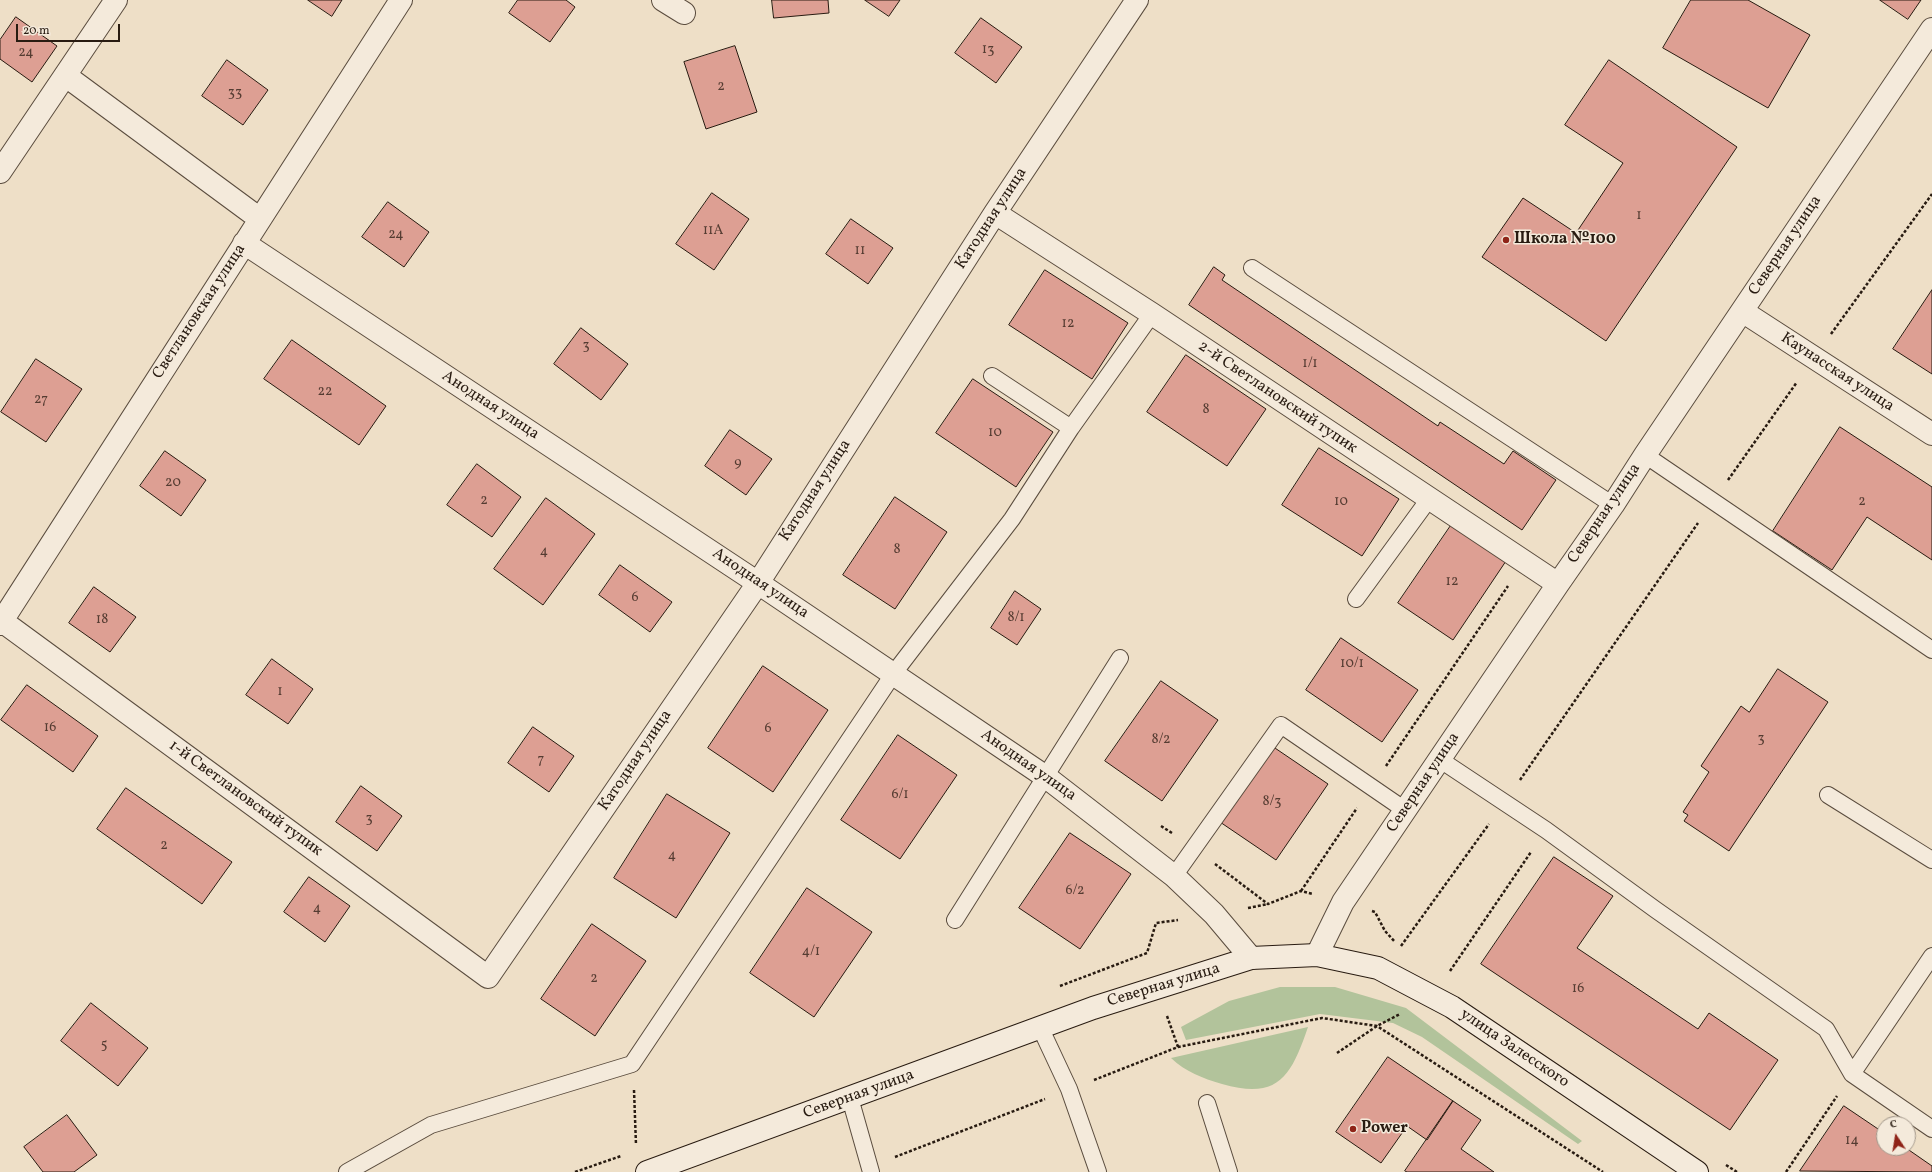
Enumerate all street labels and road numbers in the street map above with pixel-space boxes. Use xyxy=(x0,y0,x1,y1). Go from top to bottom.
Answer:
street label: Катодная улица xyxy=(952,165,1032,273)
street label: Северная улица xyxy=(1745,192,1827,300)
street label: Светлановская улица xyxy=(149,241,251,383)
street label: Каунасская улица xyxy=(1777,329,1897,417)
street label: 2-й Светлановский тупик xyxy=(1194,337,1360,459)
street label: Анодная улица xyxy=(438,367,542,445)
street label: Катодная улица xyxy=(776,437,856,545)
street label: Северная улица xyxy=(1564,460,1646,568)
street label: Анодная улица xyxy=(708,545,812,623)
street label: Катодная улица xyxy=(595,707,677,815)
street label: Анодная улица xyxy=(976,726,1080,806)
street label: Северная улица xyxy=(1383,729,1465,837)
street label: 1-й Светлановский тупик xyxy=(164,737,326,861)
street label: Северная улица xyxy=(1105,960,1223,1012)
street label: улица Залесского xyxy=(1456,1005,1572,1093)
street label: Северная улица xyxy=(801,1066,917,1124)

